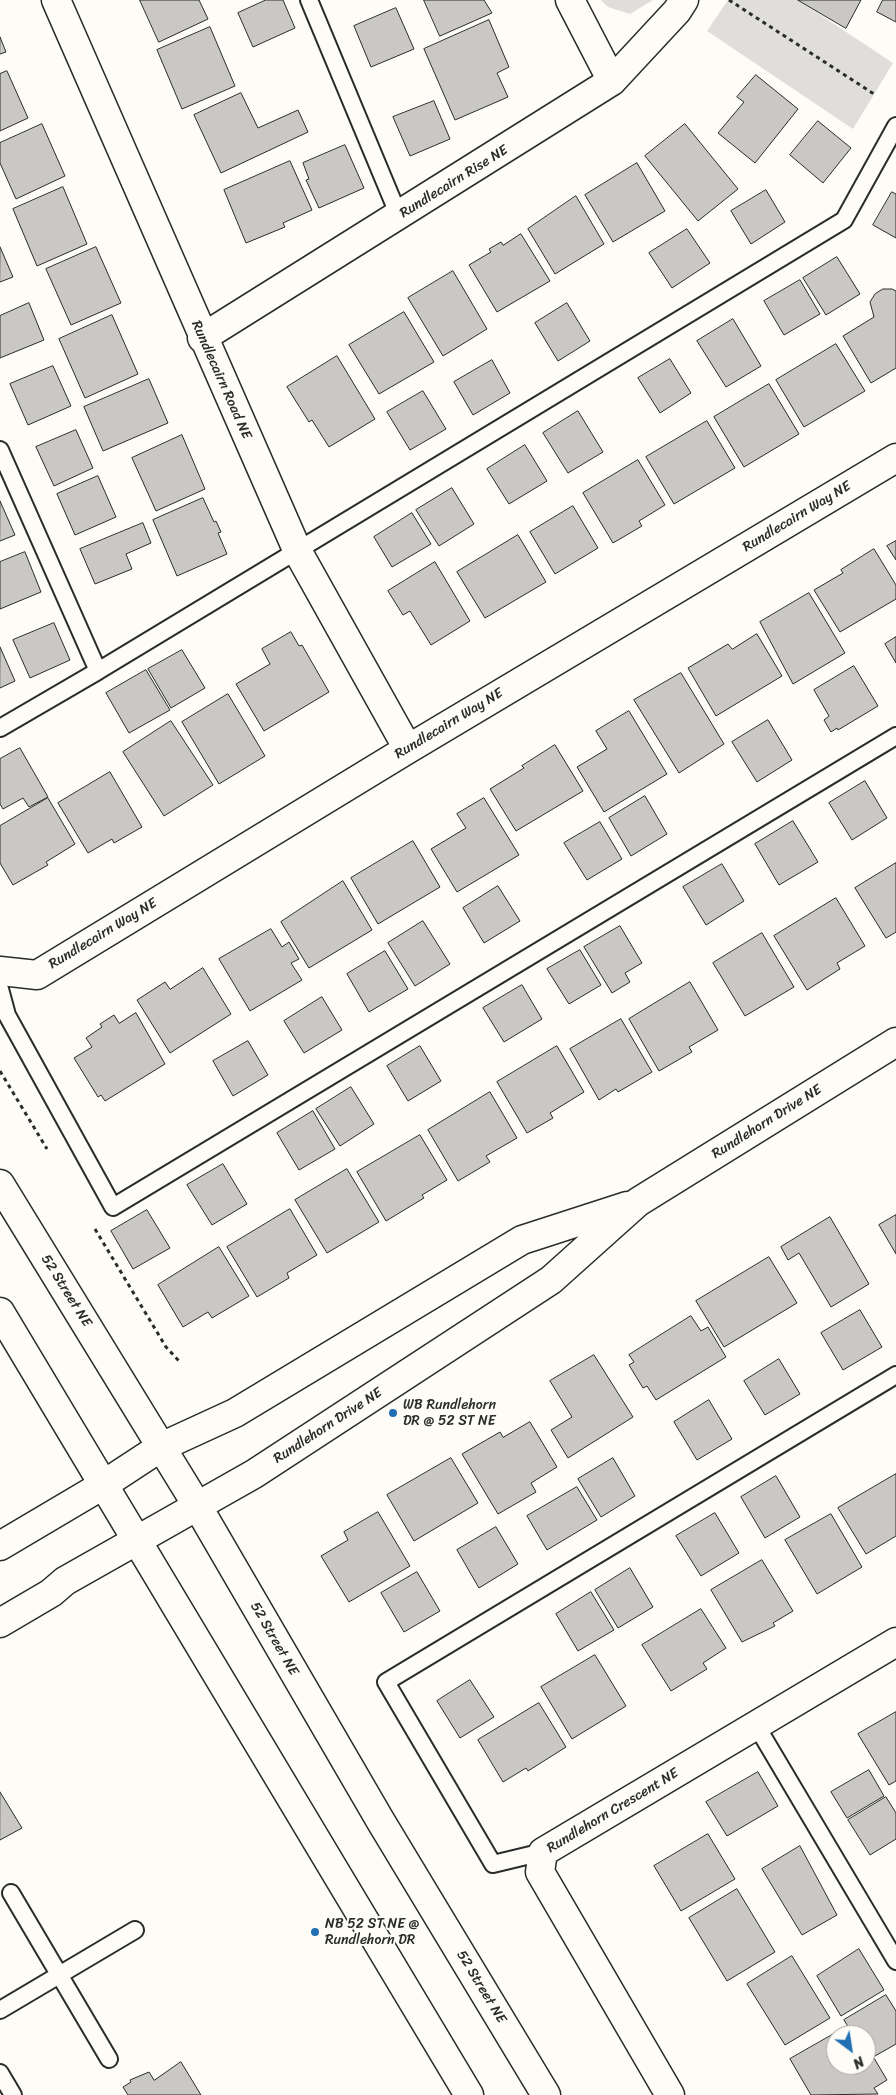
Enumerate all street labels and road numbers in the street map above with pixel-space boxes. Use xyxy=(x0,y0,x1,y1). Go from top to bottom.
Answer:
street label: Rundlecairn Rise NE xyxy=(397,142,511,222)
street label: Rundlecairn Road NE xyxy=(187,318,255,442)
street label: Rundlecairn Way NE xyxy=(740,478,854,556)
street label: Rundlecairn Way NE xyxy=(392,685,506,763)
street label: Rundlecairn Way NE xyxy=(46,895,160,973)
street label: Rundlehorn Drive NE xyxy=(709,1081,825,1163)
street label: 52 Street NE xyxy=(37,1252,95,1330)
street label: Rundlehorn Drive NE xyxy=(271,1385,385,1467)
street label: 52 Street NE xyxy=(246,1599,302,1679)
street label: Rundlehorn Crescent NE xyxy=(544,1765,682,1857)
street label: 52 Street NE xyxy=(453,1948,509,2026)

